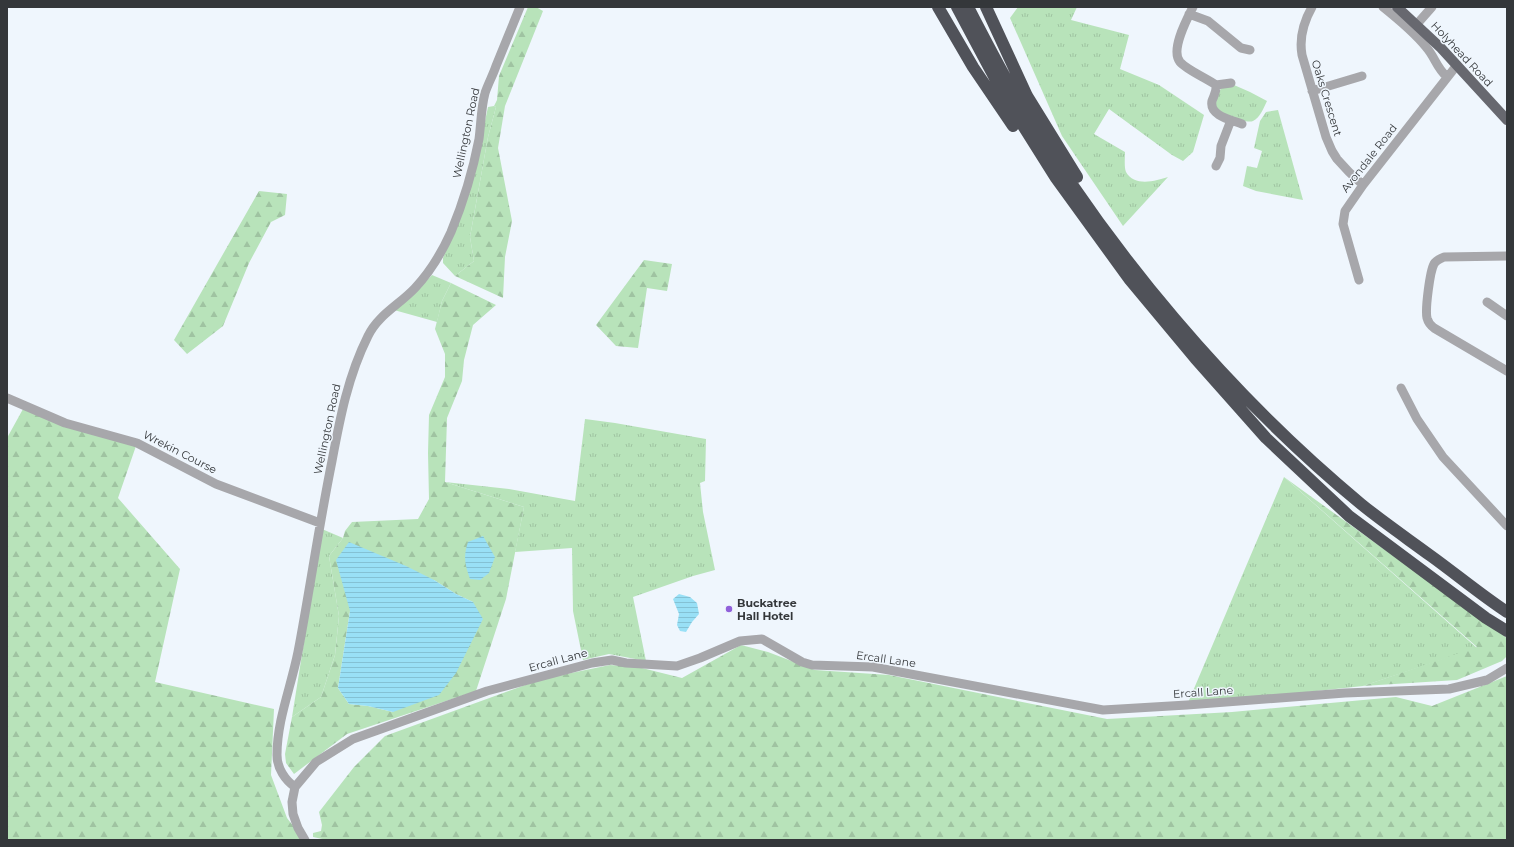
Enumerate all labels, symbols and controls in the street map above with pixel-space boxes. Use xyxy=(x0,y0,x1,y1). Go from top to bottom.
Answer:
street label: Holyhead Road xyxy=(1428,18,1496,90)
street label: Oaks Crescent xyxy=(1309,58,1345,138)
street label: Wellington Road xyxy=(450,86,482,180)
street label: Avondale Road xyxy=(1338,121,1400,195)
street label: Wellington Road xyxy=(311,382,343,476)
street label: Wrekin Course xyxy=(141,427,220,477)
place label: Buckatree Hall Hotel xyxy=(737,596,797,623)
marker: Buckatree Hall Hotel xyxy=(724,604,734,614)
street label: Ercall Lane xyxy=(527,645,589,675)
street label: Ercall Lane xyxy=(855,648,917,670)
street label: Ercall Lane xyxy=(1172,683,1234,701)

